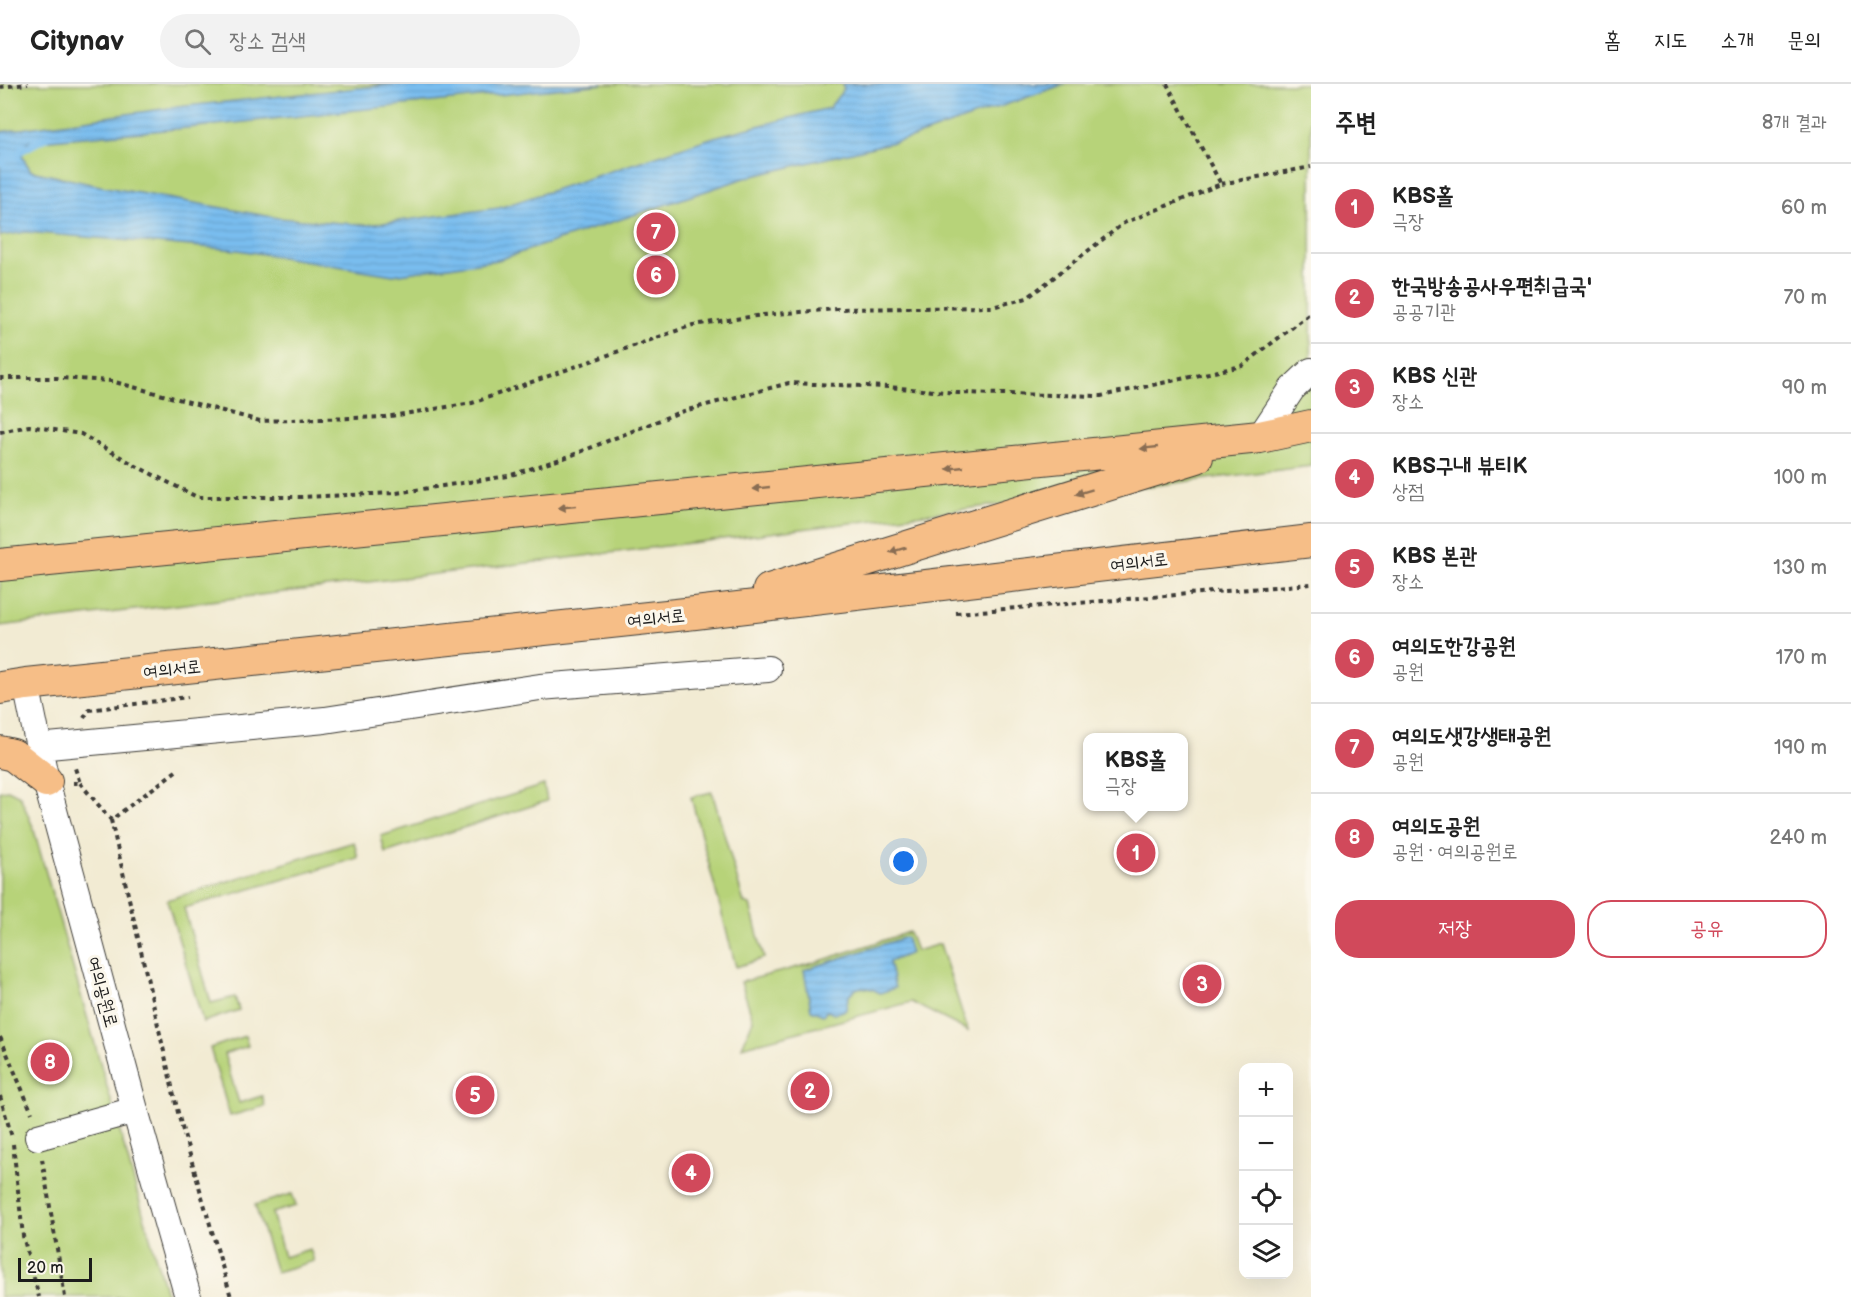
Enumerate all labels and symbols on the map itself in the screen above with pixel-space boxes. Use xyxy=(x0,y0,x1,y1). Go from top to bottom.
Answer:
pin: 7 xyxy=(636,210,676,254)
pin: 6 xyxy=(636,252,676,297)
one-way arrow xyxy=(1140,443,1159,453)
one-way arrow xyxy=(946,463,965,473)
one-way arrow xyxy=(752,483,771,493)
one-way arrow xyxy=(1075,488,1093,497)
one-way arrow xyxy=(558,503,577,512)
one-way arrow xyxy=(889,546,907,555)
street label: 여의서로 xyxy=(1109,549,1169,576)
street label: 여의서로 xyxy=(626,605,686,632)
street label: 여의서로 xyxy=(142,656,202,683)
pin: 1 xyxy=(1116,830,1156,876)
your location xyxy=(889,847,918,876)
street label: 여의공원로 xyxy=(83,954,122,1030)
pin: 3 xyxy=(1182,962,1222,1006)
pin: 8 xyxy=(31,1040,70,1084)
pin: 2 xyxy=(790,1068,830,1114)
pin: 5 xyxy=(456,1072,494,1118)
pin: 4 xyxy=(672,1150,710,1196)
scale bar xyxy=(18,1255,92,1282)

